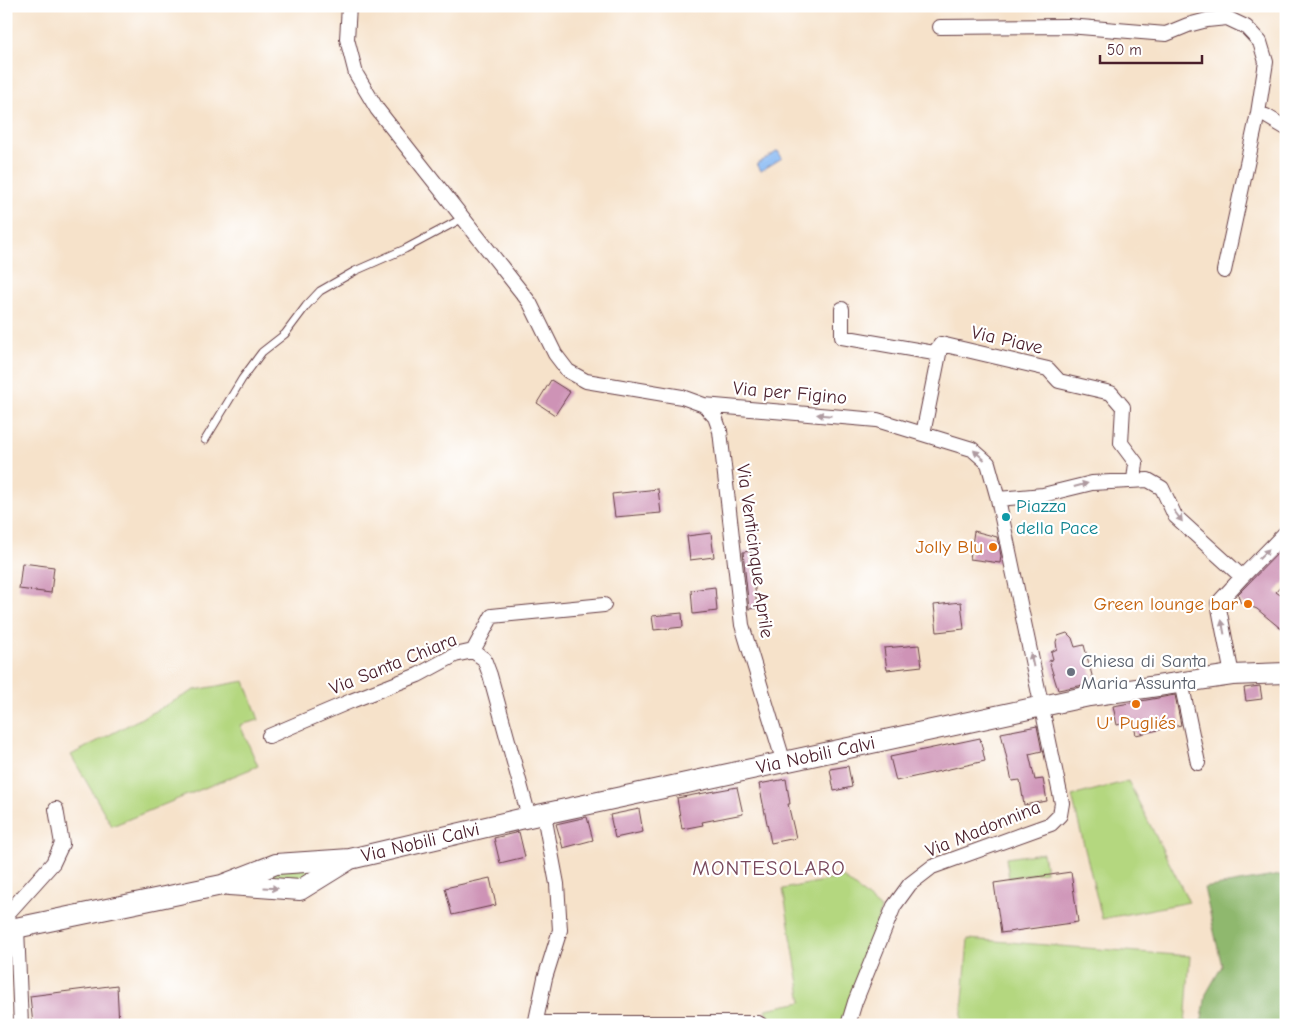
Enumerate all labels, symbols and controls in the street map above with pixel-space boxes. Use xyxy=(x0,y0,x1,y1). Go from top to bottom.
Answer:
scale bar xyxy=(1100,32,1202,64)
text: 50 m xyxy=(1107,41,1142,59)
street label: Via Piave xyxy=(969,321,1045,359)
street label: Via per Figino xyxy=(732,377,848,409)
one-way arrow xyxy=(816,411,832,419)
one-way arrow xyxy=(973,450,986,461)
street label: Via Venticinque Aprile xyxy=(732,463,778,639)
one-way arrow xyxy=(1073,481,1088,489)
place label: Piazza della Pace xyxy=(1016,495,1098,539)
one-way arrow xyxy=(1173,509,1183,523)
marker: Piazza della Pace xyxy=(1000,511,1012,523)
place label: Jolly Blu xyxy=(915,536,983,558)
marker: Jolly Blu xyxy=(987,541,999,553)
one-way arrow xyxy=(1258,549,1270,561)
place label: Green lounge bar xyxy=(1093,593,1238,615)
marker: Green lounge bar xyxy=(1242,598,1254,610)
one-way arrow xyxy=(1218,618,1226,634)
street label: Via Santa Chiara xyxy=(326,628,460,700)
place label: Chiesa di Santa Maria Assunta xyxy=(1081,650,1207,694)
one-way arrow xyxy=(1027,651,1035,667)
marker: Chiesa di Santa Maria Assunta xyxy=(1065,666,1077,678)
marker: U' Pugliés xyxy=(1130,698,1142,710)
place label: U' Pugliés xyxy=(1096,712,1176,734)
street label: Via Nobili Calvi xyxy=(755,732,877,779)
street label: Via Madonnina xyxy=(922,796,1044,862)
street label: Via Nobili Calvi xyxy=(359,818,482,867)
district label: MONTESOLARO xyxy=(692,856,846,880)
one-way arrow xyxy=(263,885,279,893)

